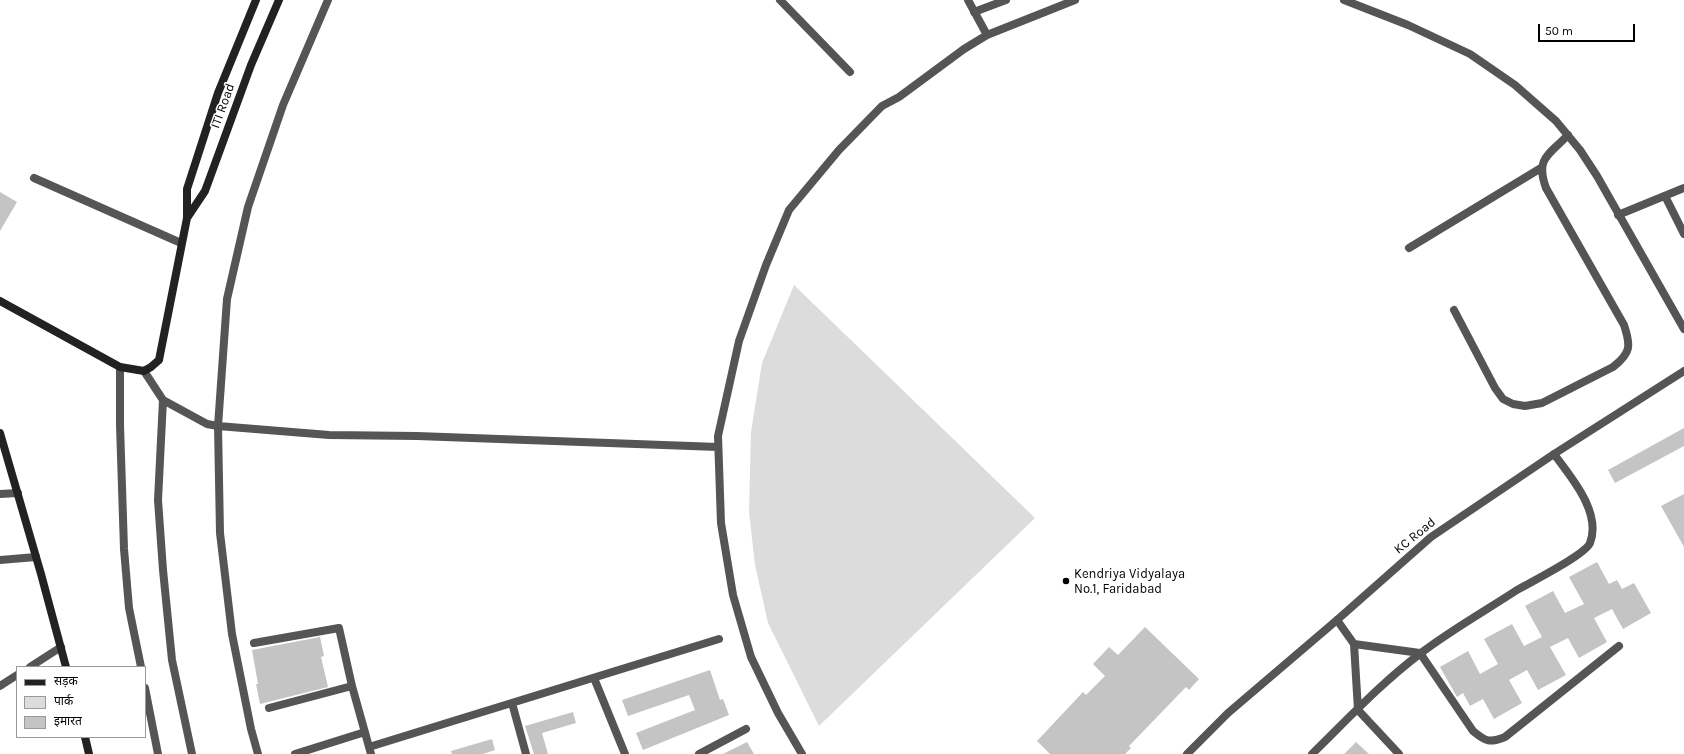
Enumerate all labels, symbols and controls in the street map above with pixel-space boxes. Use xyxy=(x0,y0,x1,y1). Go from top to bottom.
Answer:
scale bar xyxy=(1540,16,1637,42)
text: 50 m xyxy=(1545,24,1573,38)
street label: ITI Road xyxy=(208,81,238,131)
street label: KC Road xyxy=(1391,515,1439,557)
place label: Kendriya Vidyalaya No.1, Faridabad xyxy=(1074,566,1185,597)
marker: Kendriya Vidyalaya No.1, Faridabad xyxy=(1061,576,1071,586)
legend xyxy=(16,666,146,738)
text: सड़क xyxy=(54,674,78,688)
text: पार्क xyxy=(54,694,73,708)
text: इमारत xyxy=(54,714,82,728)

